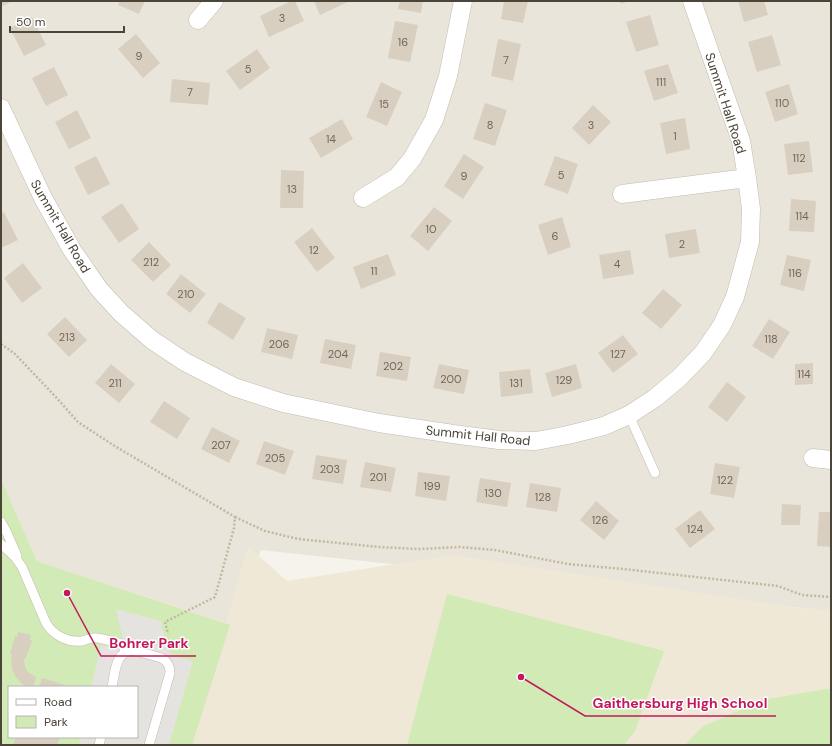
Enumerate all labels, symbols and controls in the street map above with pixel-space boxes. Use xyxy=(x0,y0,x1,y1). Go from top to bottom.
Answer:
scale bar xyxy=(10,8,124,34)
house number: 3 xyxy=(279,11,285,25)
text: 50 m xyxy=(16,14,45,30)
house number: 16 xyxy=(398,35,408,49)
house number: 9 xyxy=(136,49,143,63)
street label: Summit Hall Road xyxy=(701,50,750,156)
house number: 7 xyxy=(503,53,509,67)
house number: 5 xyxy=(245,62,252,76)
house number: 111 xyxy=(656,75,666,89)
house number: 7 xyxy=(187,85,193,99)
house number: 110 xyxy=(775,96,789,110)
house number: 15 xyxy=(379,97,389,111)
house number: 8 xyxy=(487,118,493,132)
house number: 3 xyxy=(588,118,594,132)
house number: 1 xyxy=(673,129,677,143)
house number: 14 xyxy=(326,132,336,146)
house number: 112 xyxy=(792,151,806,165)
house number: 5 xyxy=(558,168,565,182)
house number: 9 xyxy=(461,169,468,183)
street label: Summit Hall Road xyxy=(27,176,94,276)
house number: 13 xyxy=(287,182,297,196)
house number: 114 xyxy=(795,209,809,223)
house number: 10 xyxy=(426,222,436,236)
house number: 6 xyxy=(552,229,559,243)
house number: 2 xyxy=(679,237,685,251)
house number: 12 xyxy=(309,243,319,257)
house number: 212 xyxy=(143,255,159,269)
house number: 4 xyxy=(614,257,621,271)
house number: 11 xyxy=(371,264,377,278)
house number: 116 xyxy=(788,266,802,280)
house number: 210 xyxy=(177,287,195,301)
house number: 213 xyxy=(59,330,75,344)
house number: 118 xyxy=(764,332,778,346)
house number: 206 xyxy=(269,337,289,351)
house number: 204 xyxy=(328,347,349,361)
house number: 127 xyxy=(610,347,626,361)
house number: 202 xyxy=(383,359,403,373)
house number: 114 xyxy=(797,367,811,381)
house number: 200 xyxy=(440,372,462,386)
house number: 129 xyxy=(556,373,572,387)
house number: 211 xyxy=(108,376,122,390)
house number: 131 xyxy=(509,376,523,390)
street label: Summit Hall Road xyxy=(425,422,531,449)
house number: 207 xyxy=(211,438,231,452)
house number: 205 xyxy=(265,451,286,465)
house number: 203 xyxy=(320,462,340,476)
house number: 201 xyxy=(369,470,387,484)
house number: 122 xyxy=(717,473,733,487)
house number: 199 xyxy=(423,479,441,493)
house number: 130 xyxy=(484,486,502,500)
house number: 128 xyxy=(535,490,551,504)
house number: 126 xyxy=(592,513,608,527)
house number: 124 xyxy=(687,522,703,536)
callout: Bohrer Park xyxy=(101,630,196,656)
text: Bohrer Park xyxy=(109,634,189,652)
legend xyxy=(8,686,138,738)
callout: Gaithersburg High School xyxy=(585,690,776,716)
text: Road xyxy=(44,694,72,710)
text: Gaithersburg High School xyxy=(593,694,767,712)
text: Park xyxy=(44,714,68,730)

